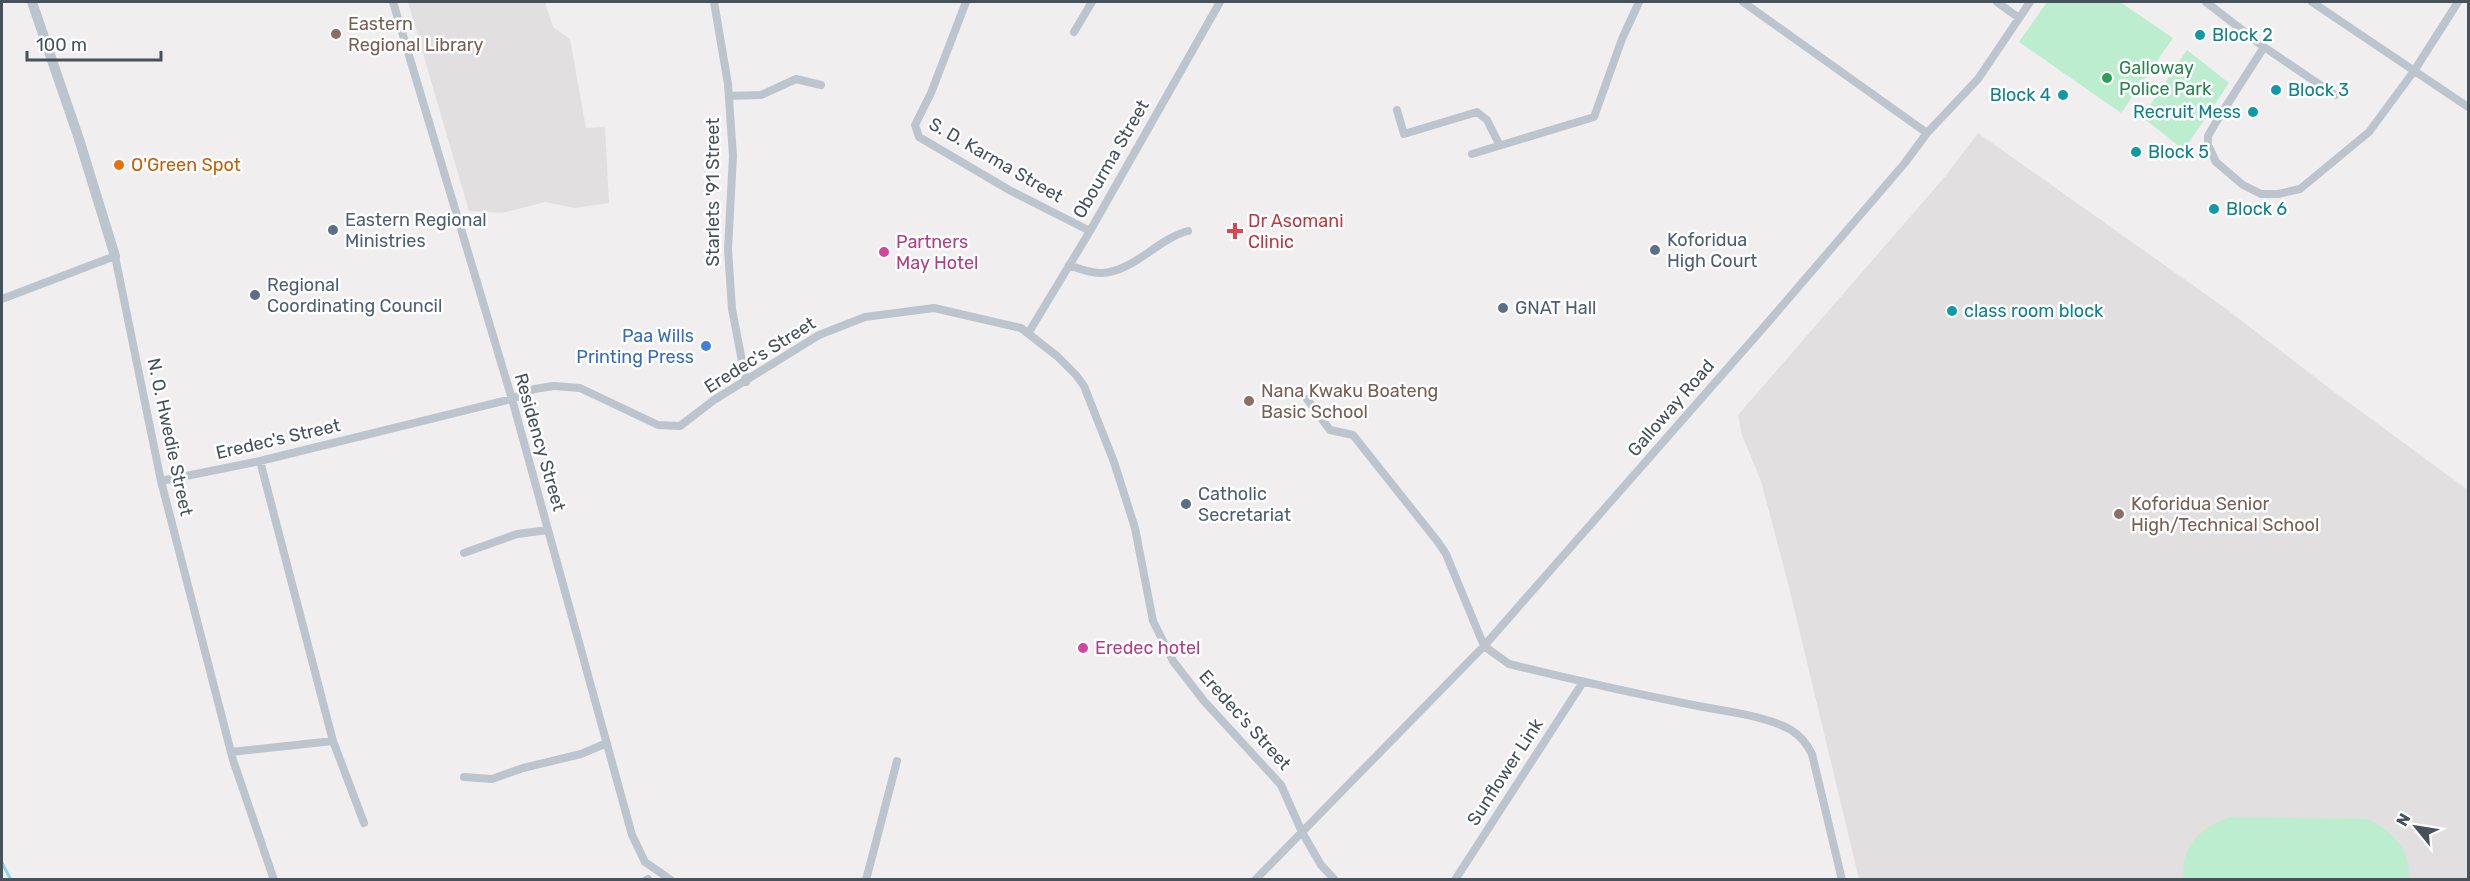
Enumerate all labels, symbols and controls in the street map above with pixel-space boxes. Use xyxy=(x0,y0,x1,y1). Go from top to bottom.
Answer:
place label: Eastern Regional Library xyxy=(348,13,483,56)
scale bar xyxy=(27,24,160,62)
place label: Block 2 xyxy=(2212,24,2273,46)
marker: Eastern Regional Library xyxy=(329,27,343,41)
marker: Block 2 xyxy=(2193,28,2207,42)
text: 100 m xyxy=(36,34,87,56)
place label: Galloway Police Park xyxy=(2119,57,2212,100)
marker: Galloway Police Park xyxy=(2100,71,2114,85)
place label: Block 3 xyxy=(2288,79,2349,101)
marker: Block 3 xyxy=(2269,83,2283,97)
place label: Block 4 xyxy=(1990,84,2051,106)
marker: Block 4 xyxy=(2056,88,2070,102)
street label: Obourma Street xyxy=(1068,96,1154,222)
place label: Recruit Mess xyxy=(2133,101,2241,123)
marker: Recruit Mess xyxy=(2246,105,2260,119)
street label: S. D. Karma Street xyxy=(925,113,1067,207)
street label: Starlets '91 Street xyxy=(702,118,724,266)
place label: Block 5 xyxy=(2148,141,2209,163)
marker: Block 5 xyxy=(2129,145,2143,159)
place label: O'Green Spot xyxy=(131,154,241,176)
marker: O'Green Spot xyxy=(112,158,126,172)
place label: Block 6 xyxy=(2226,198,2287,220)
marker: Block 6 xyxy=(2207,202,2221,216)
place label: Eastern Regional Ministries xyxy=(345,209,487,252)
place label: Dr Asomani Clinic xyxy=(1248,210,1344,253)
marker: Dr Asomani Clinic xyxy=(1226,222,1244,240)
marker: Eastern Regional Ministries xyxy=(326,223,340,237)
place label: Koforidua High Court xyxy=(1667,229,1757,272)
place label: Partners May Hotel xyxy=(896,231,978,274)
marker: Koforidua High Court xyxy=(1648,243,1662,257)
marker: Partners May Hotel xyxy=(877,245,891,259)
place label: Regional Coordinating Council xyxy=(267,274,442,317)
marker: Regional Coordinating Council xyxy=(248,288,262,302)
place label: GNAT Hall xyxy=(1515,297,1596,319)
place label: class room block xyxy=(1964,300,2104,322)
marker: GNAT Hall xyxy=(1496,301,1510,315)
marker: class room block xyxy=(1945,304,1959,318)
street label: Eredec's Street xyxy=(700,312,820,398)
place label: Paa Wills Printing Press xyxy=(576,325,694,368)
marker: Paa Wills Printing Press xyxy=(699,339,713,353)
street label: Galloway Road xyxy=(1623,355,1719,461)
street label: N. O. Hwedie Street xyxy=(143,356,197,518)
street label: Residency Street xyxy=(510,370,570,514)
place label: Nana Kwaku Boateng Basic School xyxy=(1261,380,1438,423)
marker: Nana Kwaku Boateng Basic School xyxy=(1242,394,1256,408)
street label: Eredec's Street xyxy=(214,414,342,464)
place label: Catholic Secretariat xyxy=(1198,483,1291,526)
place label: Koforidua Senior High/Technical School xyxy=(2131,493,2319,536)
marker: Catholic Secretariat xyxy=(1179,497,1193,511)
marker: Koforidua Senior High/Technical School xyxy=(2112,507,2126,521)
place label: Eredec hotel xyxy=(1095,637,1201,659)
marker: Eredec hotel xyxy=(1076,641,1090,655)
street label: Eredec's Street xyxy=(1194,665,1296,775)
street label: Sunflower Link xyxy=(1462,714,1548,830)
north arrow xyxy=(2386,797,2446,857)
text: N xyxy=(2392,810,2415,829)

